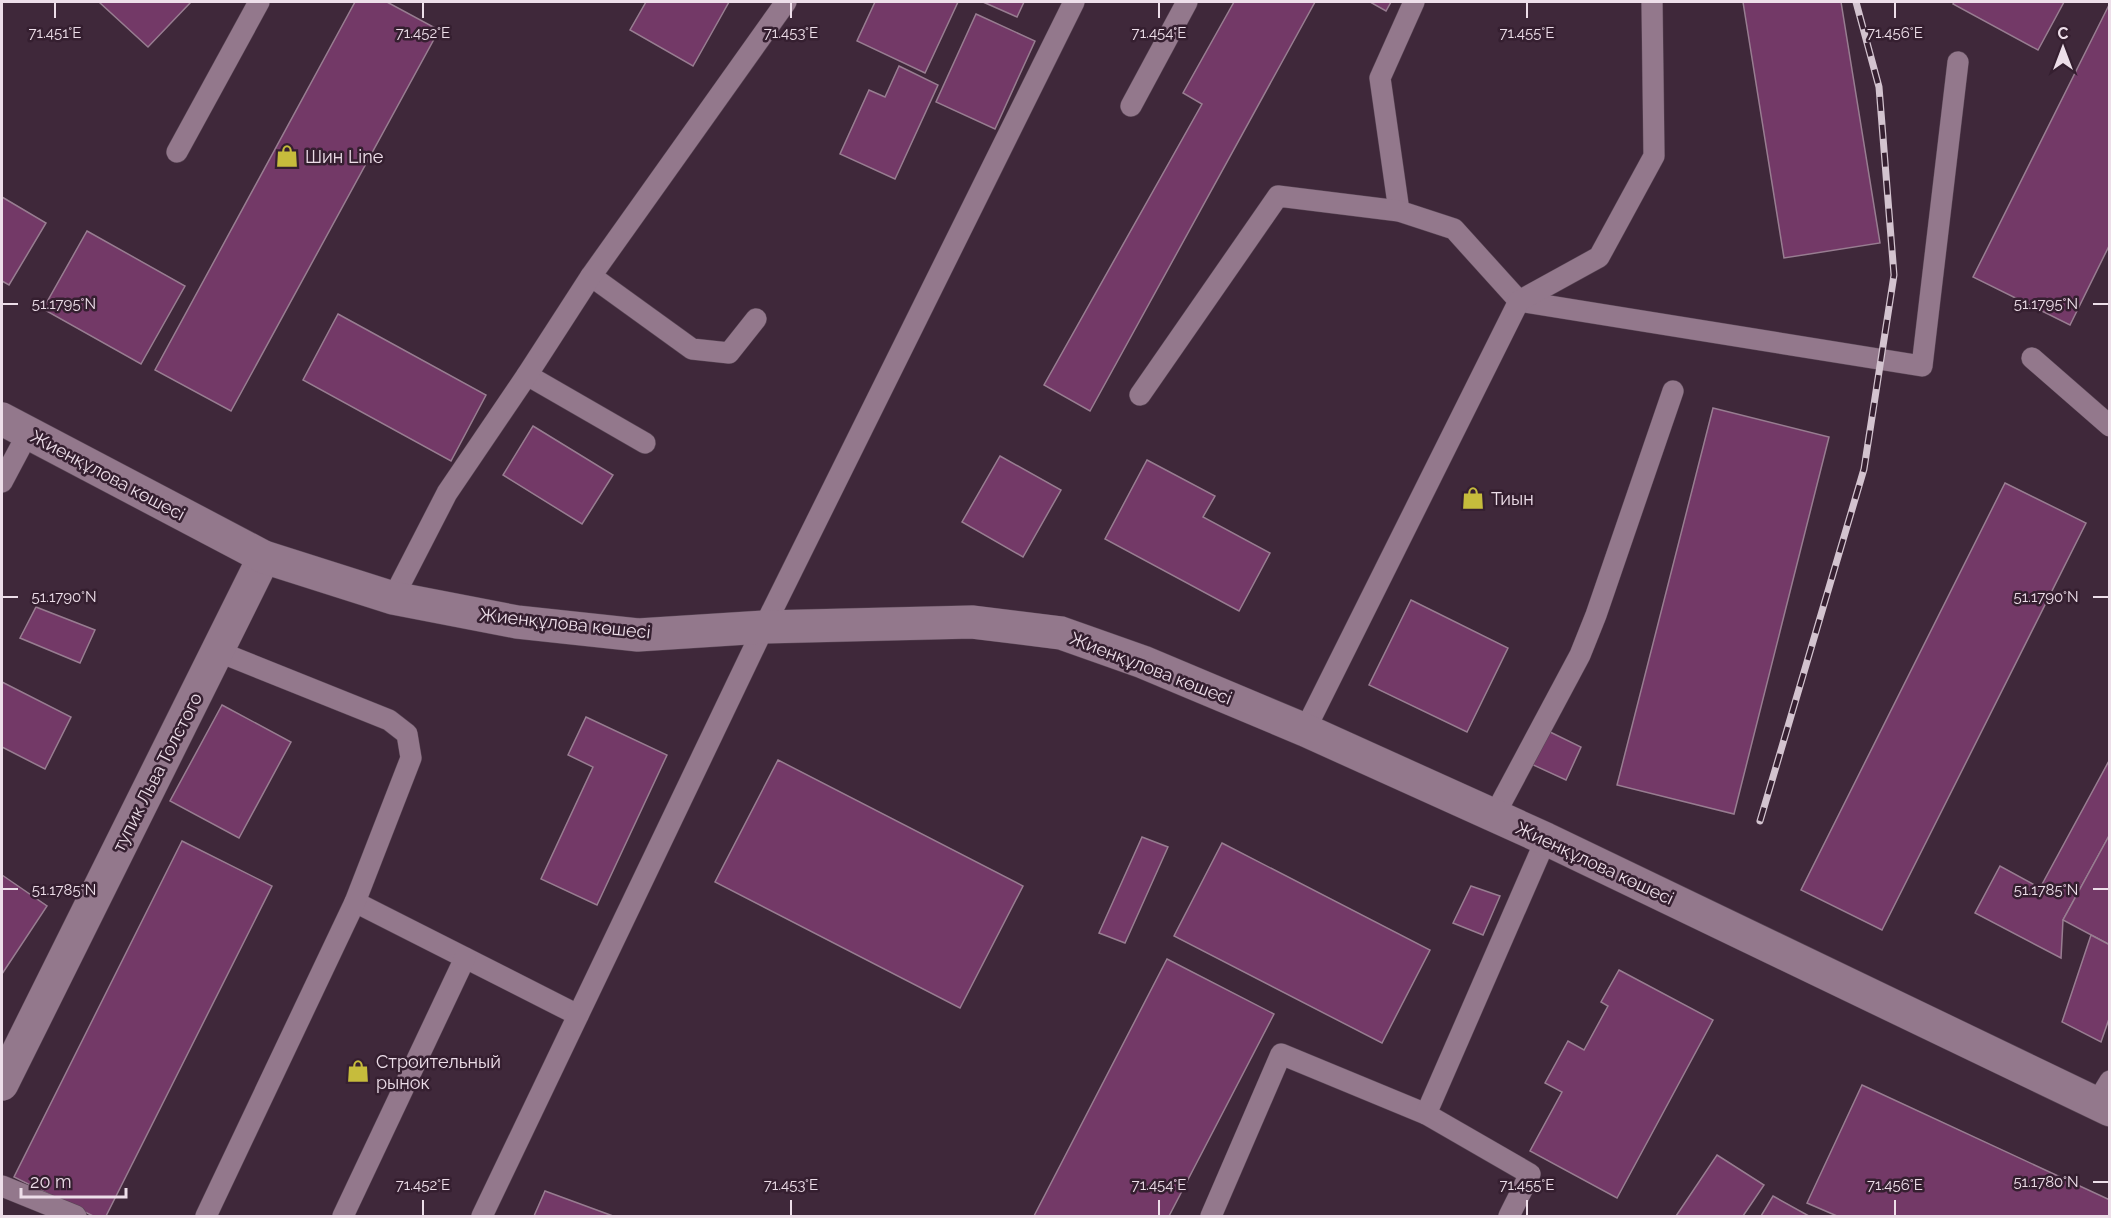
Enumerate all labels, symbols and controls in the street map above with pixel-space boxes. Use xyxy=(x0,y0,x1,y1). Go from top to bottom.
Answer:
north arrow xyxy=(2033,18,2093,78)
text: 71.451°E xyxy=(29,24,81,42)
text: 71.452°E xyxy=(396,24,450,42)
text: 71.453°E xyxy=(764,24,818,42)
text: 71.454°E xyxy=(1132,24,1186,42)
text: 71.455°E xyxy=(1500,24,1554,42)
text: 71.456°E xyxy=(1867,24,1923,42)
text: С xyxy=(2058,24,2069,43)
shop icon: Шин Line xyxy=(274,143,300,169)
place label: Шин Line xyxy=(305,146,384,167)
text: 51.1795°N xyxy=(32,295,96,313)
text: 51.1795°N xyxy=(2014,295,2078,313)
street label: Жиенқұлова көшесі xyxy=(27,425,189,525)
shop icon: Тиын xyxy=(1460,485,1486,511)
place label: Тиын xyxy=(1491,488,1534,509)
text: 51.1790°N xyxy=(32,588,97,606)
text: 51.1790°N xyxy=(2014,588,2079,606)
street label: Жиенқұлова көшесі xyxy=(478,604,652,642)
street label: Жиенқұлова көшесі xyxy=(1067,627,1235,709)
street label: тупик Льва Толстого xyxy=(108,689,206,855)
street label: Жиенқұлова көшесі xyxy=(1513,817,1677,909)
text: 51.1785°N xyxy=(32,881,96,899)
text: 51.1785°N xyxy=(2014,881,2078,899)
place label: Строительный рынок xyxy=(376,1051,501,1093)
shop icon: Строительный рынок xyxy=(345,1058,371,1084)
scale bar xyxy=(21,1161,126,1199)
text: 20 m xyxy=(30,1171,72,1192)
text: 51.1780°N xyxy=(2013,1173,2079,1191)
text: 71.452°E xyxy=(396,1176,450,1194)
text: 71.453°E xyxy=(764,1176,818,1194)
text: 71.454°E xyxy=(1132,1176,1186,1194)
text: 71.455°E xyxy=(1500,1176,1554,1194)
text: 71.456°E xyxy=(1867,1176,1923,1194)

